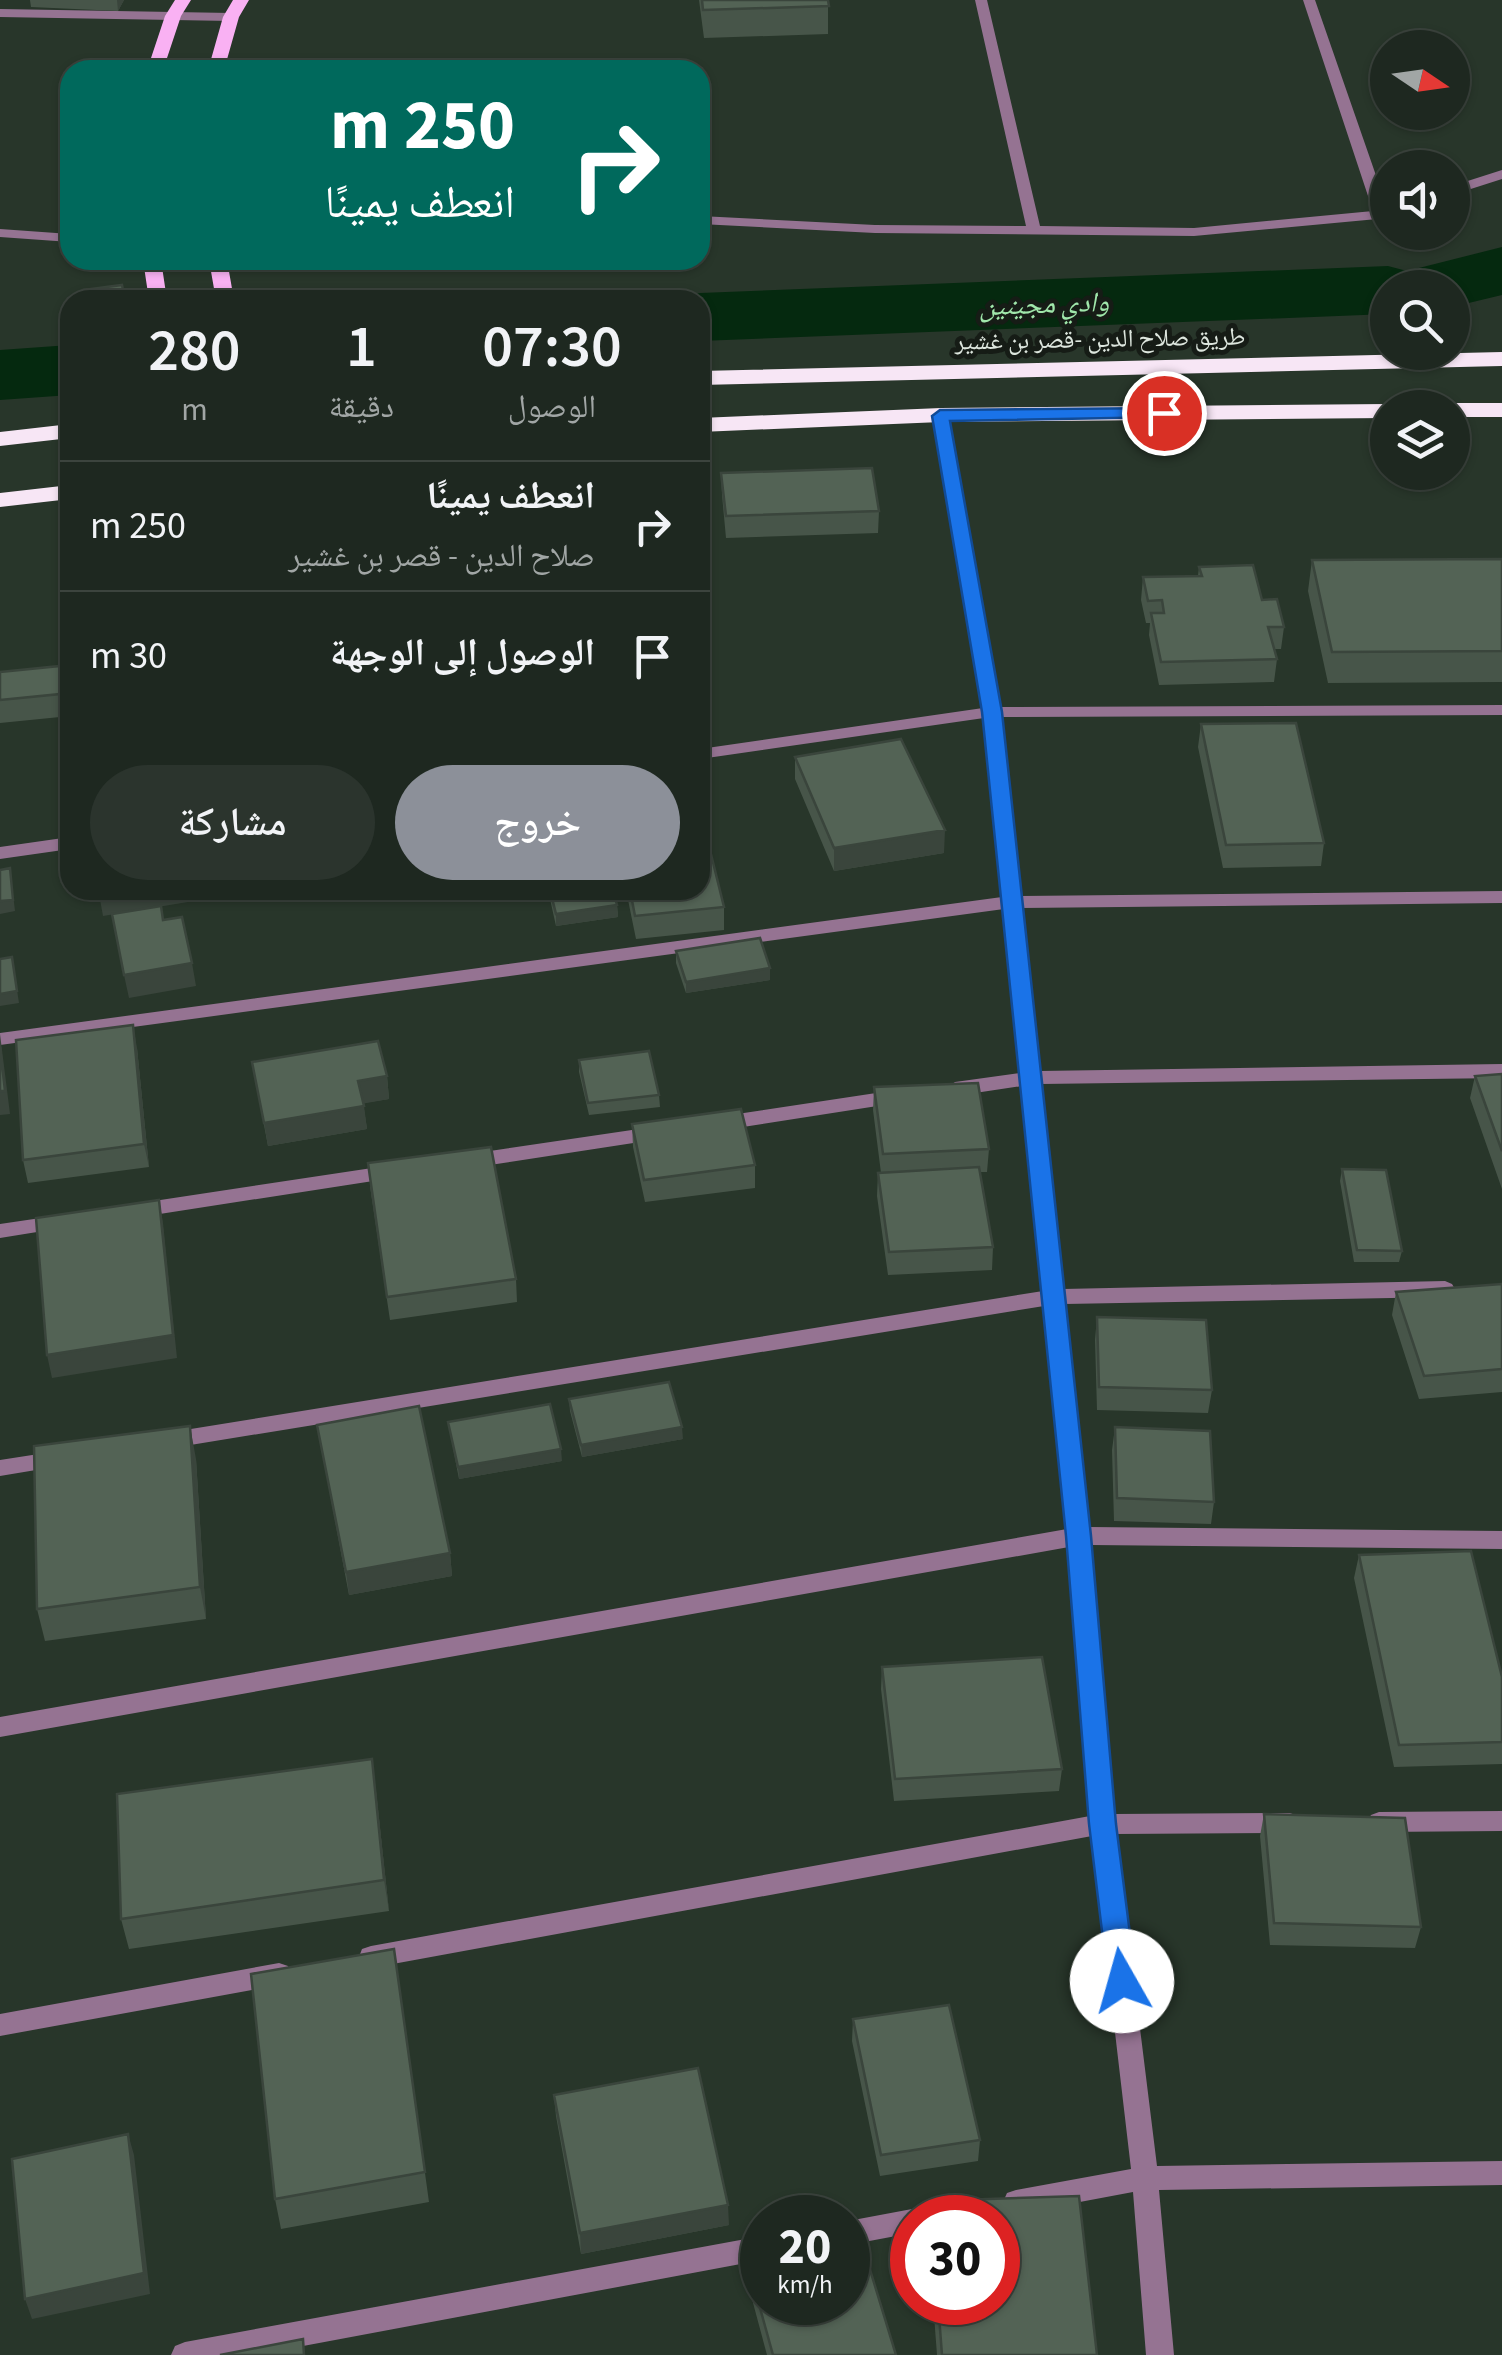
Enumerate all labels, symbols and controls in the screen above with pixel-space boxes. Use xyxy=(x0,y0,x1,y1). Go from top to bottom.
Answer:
north arrow xyxy=(1370,30,1470,130)
map controls xyxy=(1370,30,1470,490)
text: 250 m xyxy=(330,76,515,176)
icon: right xyxy=(550,100,680,230)
button: sound xyxy=(1370,150,1470,250)
text: انعطف يمينًا xyxy=(324,171,515,235)
button: search xyxy=(1370,270,1470,370)
water label: وادي مجينين xyxy=(978,282,1110,328)
text: 1 xyxy=(346,305,377,390)
text: 07:30 xyxy=(482,305,622,390)
text: 280 xyxy=(148,309,241,394)
street label: طريق صلاح الدين -قصر بن غشير xyxy=(953,318,1246,360)
pin xyxy=(1122,371,1207,456)
text: دقيقة xyxy=(329,384,394,430)
text: الوصول xyxy=(508,384,596,430)
icon: arrive xyxy=(1137,386,1192,441)
text: m xyxy=(181,387,208,433)
button: layers xyxy=(1370,390,1470,490)
text: انعطف يمينًا xyxy=(426,469,595,523)
text: 250 m xyxy=(90,499,186,553)
icon: right xyxy=(625,499,680,554)
text: صلاح الدين - قصر بن غشير xyxy=(288,533,595,579)
text: الوصول إلى الوجهة xyxy=(330,626,595,680)
text: 30 m xyxy=(90,629,167,683)
icon: arrive xyxy=(625,629,680,684)
button: مشاركة xyxy=(90,765,375,880)
button: خروج xyxy=(395,765,680,880)
position arrow xyxy=(1070,1929,1174,2033)
speed limit sign: 30 xyxy=(890,2195,1020,2325)
text: 20 xyxy=(779,2212,831,2283)
text: km/h xyxy=(777,2267,833,2303)

